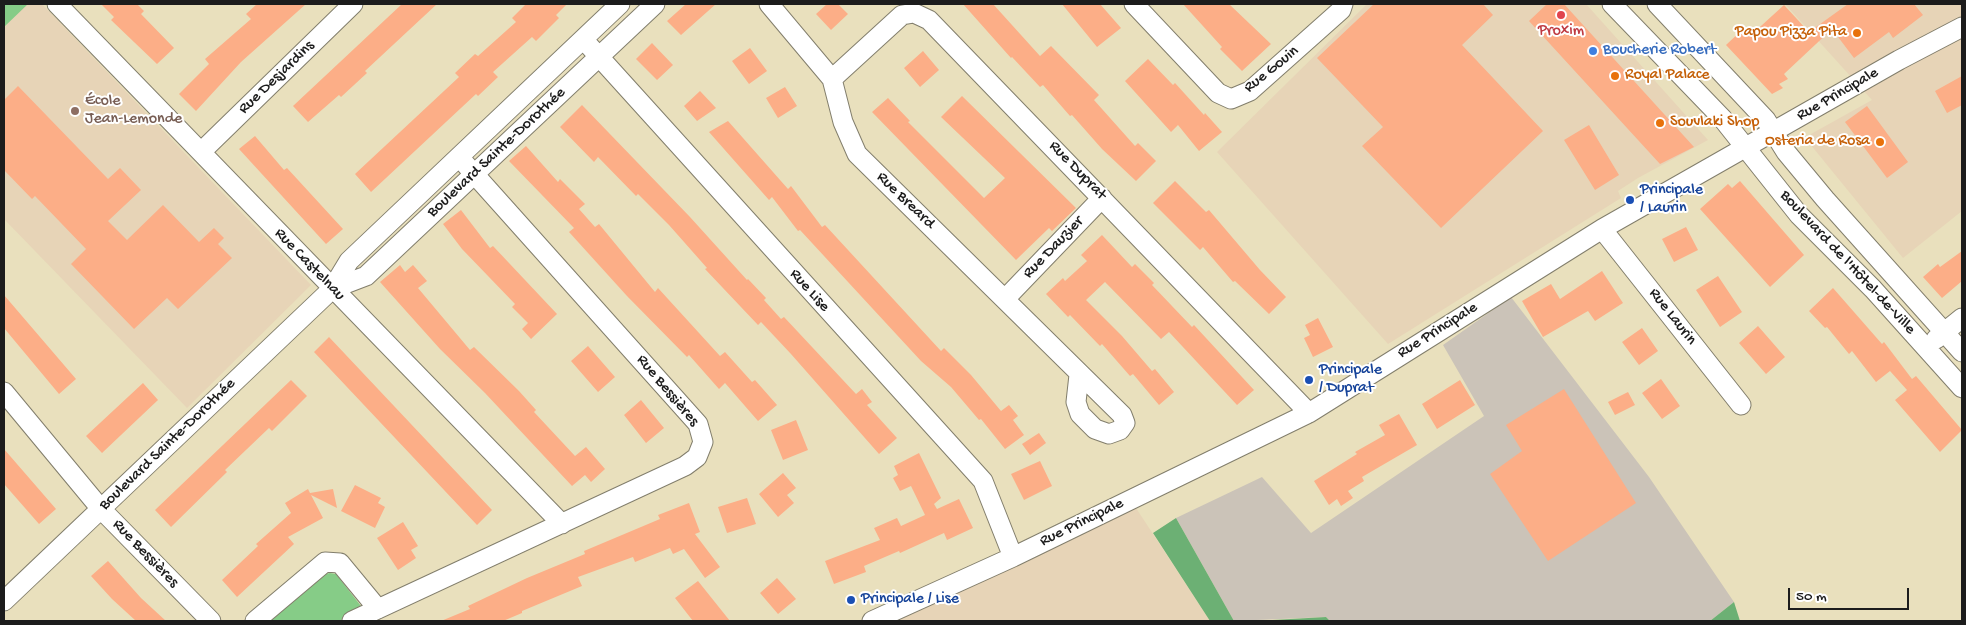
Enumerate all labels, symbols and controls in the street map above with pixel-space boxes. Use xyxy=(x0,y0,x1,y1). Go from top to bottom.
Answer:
marker: Proxim xyxy=(1555,9,1567,21)
place label: Proxim xyxy=(1538,22,1584,42)
place label: Papou Pizza Pita xyxy=(1735,23,1847,43)
marker: Papou Pizza Pita xyxy=(1851,27,1863,39)
street label: Rue Desjardins xyxy=(235,37,319,119)
place label: Boucherie Robert xyxy=(1603,41,1716,61)
street label: Rue Gouin xyxy=(1241,42,1303,98)
marker: Boucherie Robert xyxy=(1587,45,1599,57)
street label: Rue Principale xyxy=(1794,64,1882,126)
place label: Royal Palace xyxy=(1625,66,1710,86)
marker: Royal Palace xyxy=(1609,70,1621,82)
street label: Boulevard Sainte-Dorothée xyxy=(424,84,570,222)
place label: École Jean-Lemonde xyxy=(85,92,182,130)
marker: École Jean-Lemonde xyxy=(69,105,81,117)
place label: Souvlaki Shop xyxy=(1670,113,1759,133)
marker: Souvlaki Shop xyxy=(1654,117,1666,129)
place label: Osteria de Rosa xyxy=(1765,132,1870,152)
marker: Osteria de Rosa xyxy=(1874,136,1886,148)
street label: Rue Duprat xyxy=(1044,137,1110,205)
street label: Rue Breard xyxy=(872,168,938,234)
place label: Principale / Laurin xyxy=(1640,181,1703,219)
street label: Boulevard de l'Hôtel-de-Ville xyxy=(1775,187,1919,339)
marker: Principale / Laurin xyxy=(1624,194,1636,206)
street label: Rue Dauzier xyxy=(1020,213,1088,283)
street label: Rue Castelnau xyxy=(270,225,348,305)
street label: Rue Lise xyxy=(785,265,833,317)
street label: Rue Laurin xyxy=(1644,285,1700,349)
street label: Rue Principale xyxy=(1394,299,1482,363)
street label: Rue Bessières xyxy=(631,351,703,431)
place label: Principale / Duprat xyxy=(1319,361,1382,399)
marker: Principale / Duprat xyxy=(1303,374,1315,386)
street label: Boulevard Sainte-Dorothée xyxy=(96,375,240,515)
street label: Rue Principale xyxy=(1037,494,1127,552)
street label: Rue Bessières xyxy=(108,516,182,592)
scale bar xyxy=(1791,578,1912,610)
text: 50 m xyxy=(1796,588,1827,606)
place label: Principale / Lise xyxy=(861,590,959,610)
marker: Principale / Lise xyxy=(845,594,857,606)

